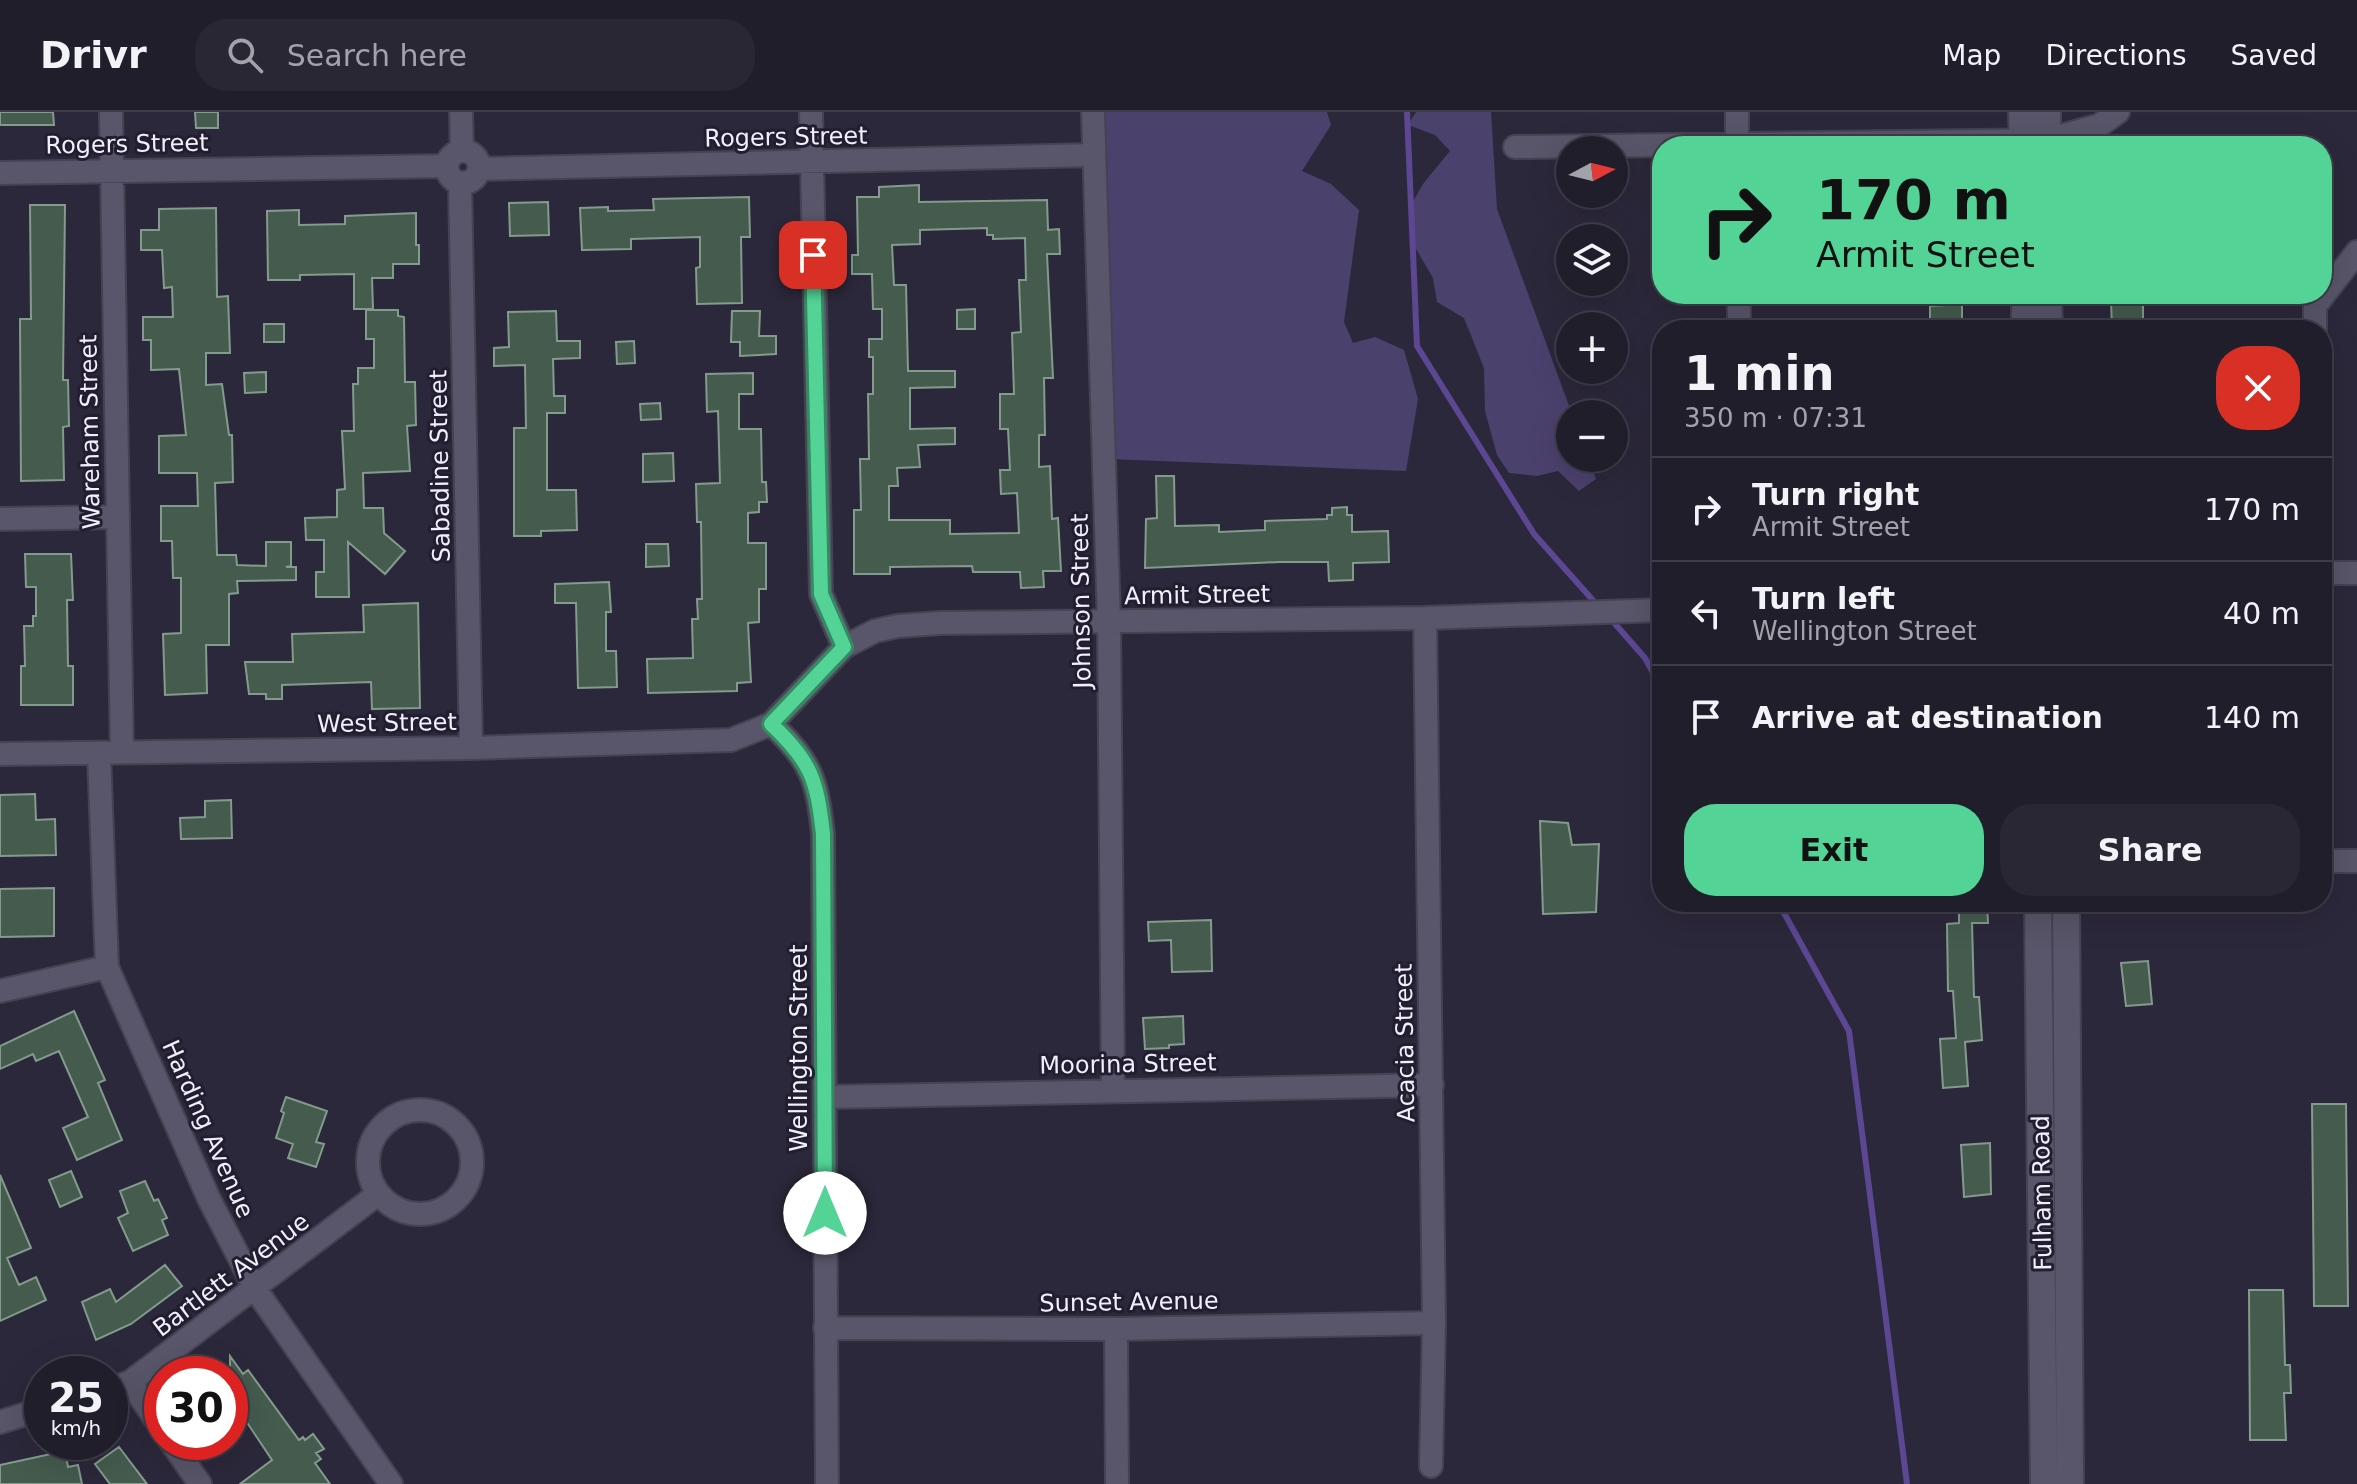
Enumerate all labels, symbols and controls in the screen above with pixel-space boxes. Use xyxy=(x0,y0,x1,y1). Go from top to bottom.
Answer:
search box xyxy=(195,19,755,91)
text: Drivr xyxy=(40,33,147,77)
icon: search xyxy=(223,33,267,77)
text: Search here xyxy=(287,38,467,73)
text: Map xyxy=(1942,39,2001,72)
text: Directions xyxy=(2045,39,2186,72)
text: Saved xyxy=(2230,39,2317,72)
street label: Rogers Street xyxy=(704,122,868,152)
street label: Rogers Street xyxy=(45,129,209,159)
north arrow xyxy=(1556,136,1628,208)
map controls xyxy=(1556,136,1628,472)
text: 170 m xyxy=(1816,167,2011,232)
icon: right xyxy=(1684,168,1788,272)
pin xyxy=(779,221,847,289)
button: layers xyxy=(1556,224,1628,296)
icon: arrive xyxy=(791,233,835,277)
text: Armit Street xyxy=(1816,234,2035,275)
button: + xyxy=(1556,312,1628,384)
street label: Wareham Street xyxy=(74,334,106,530)
text: 1 min xyxy=(1684,345,1835,401)
button: close xyxy=(2216,346,2300,430)
street label: Sabadine Street xyxy=(424,370,456,562)
button: − xyxy=(1556,400,1628,472)
text: 350 m · 07:31 xyxy=(1684,403,1867,433)
text: Turn right xyxy=(1752,477,1919,512)
icon: right xyxy=(1684,487,1728,531)
text: 170 m xyxy=(2204,492,2300,527)
text: Armit Street xyxy=(1752,512,1910,542)
street label: Johnson Street xyxy=(1065,513,1097,691)
street label: Armit Street xyxy=(1124,580,1270,610)
text: Turn left xyxy=(1752,581,1895,616)
icon: left xyxy=(1684,591,1728,635)
text: 40 m xyxy=(2223,596,2300,631)
text: Wellington Street xyxy=(1752,616,1977,646)
icon: arrive xyxy=(1684,695,1728,739)
text: Arrive at destination xyxy=(1752,700,2103,735)
text: 140 m xyxy=(2204,700,2300,735)
street label: West Street xyxy=(317,708,457,738)
button: Exit xyxy=(1684,804,1984,896)
button: Share xyxy=(2000,804,2300,896)
street label: Wellington Street xyxy=(785,944,813,1152)
street label: Acacia Street xyxy=(1390,963,1420,1123)
street label: Harding Avenue xyxy=(156,1036,260,1222)
street label: Moorina Street xyxy=(1039,1048,1217,1080)
street label: Fulham Road xyxy=(2027,1115,2057,1271)
position arrow xyxy=(783,1171,867,1255)
street label: Bartlett Avenue xyxy=(148,1207,314,1343)
street label: Sunset Avenue xyxy=(1039,1286,1219,1318)
speed limit sign: 30 xyxy=(144,1356,248,1460)
text: 25 xyxy=(48,1375,104,1421)
text: km/h xyxy=(51,1416,101,1440)

